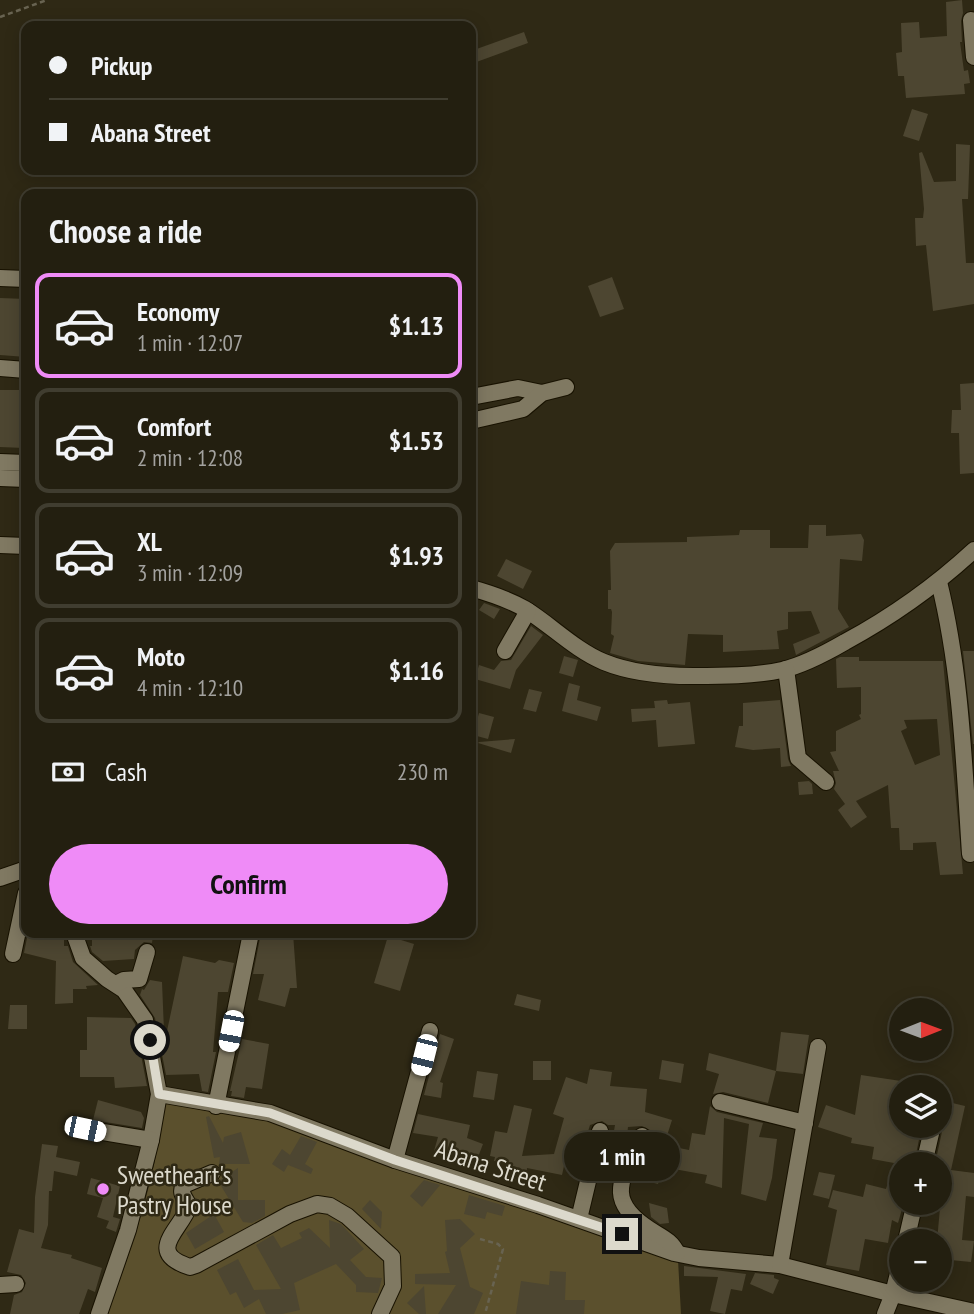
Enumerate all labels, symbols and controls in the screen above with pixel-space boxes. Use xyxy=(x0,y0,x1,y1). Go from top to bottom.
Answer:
text: Pickup xyxy=(91,49,152,82)
text: Abana Street xyxy=(91,116,210,149)
text: Choose a ride xyxy=(49,210,202,252)
icon: car xyxy=(53,294,116,357)
text: Economy xyxy=(137,295,219,328)
text: $1.13 xyxy=(389,309,444,342)
text: 1 min · 12:07 xyxy=(137,328,243,357)
icon: car xyxy=(53,409,116,472)
text: Comfort xyxy=(137,410,211,443)
text: $1.53 xyxy=(389,424,444,457)
text: 2 min · 12:08 xyxy=(137,443,243,472)
icon: car xyxy=(53,524,116,587)
text: XL xyxy=(137,525,162,558)
text: $1.93 xyxy=(389,539,444,572)
text: 3 min · 12:09 xyxy=(137,558,243,587)
icon: car xyxy=(53,639,116,702)
text: Moto xyxy=(137,640,185,673)
text: $1.16 xyxy=(389,654,444,687)
text: 4 min · 12:10 xyxy=(137,673,243,702)
icon: cash xyxy=(49,753,87,791)
text: Cash xyxy=(105,755,147,788)
text: 230 m xyxy=(397,757,448,786)
button: Confirm xyxy=(49,844,448,924)
north arrow xyxy=(889,998,952,1060)
map controls xyxy=(889,998,952,1292)
car xyxy=(217,1008,246,1054)
route start xyxy=(134,1024,166,1056)
car xyxy=(409,1032,440,1078)
button: layers xyxy=(889,1075,952,1138)
car xyxy=(63,1114,108,1144)
street label: Abana Street xyxy=(431,1132,551,1198)
callout: 1 min xyxy=(564,1132,680,1182)
text: 1 min xyxy=(599,1142,645,1171)
button: + xyxy=(889,1152,952,1215)
place label: Sweetheart's Pastry House xyxy=(117,1158,232,1221)
marker: Sweetheart's Pastry House xyxy=(95,1181,111,1197)
route end xyxy=(606,1218,638,1250)
button: − xyxy=(889,1229,952,1292)

